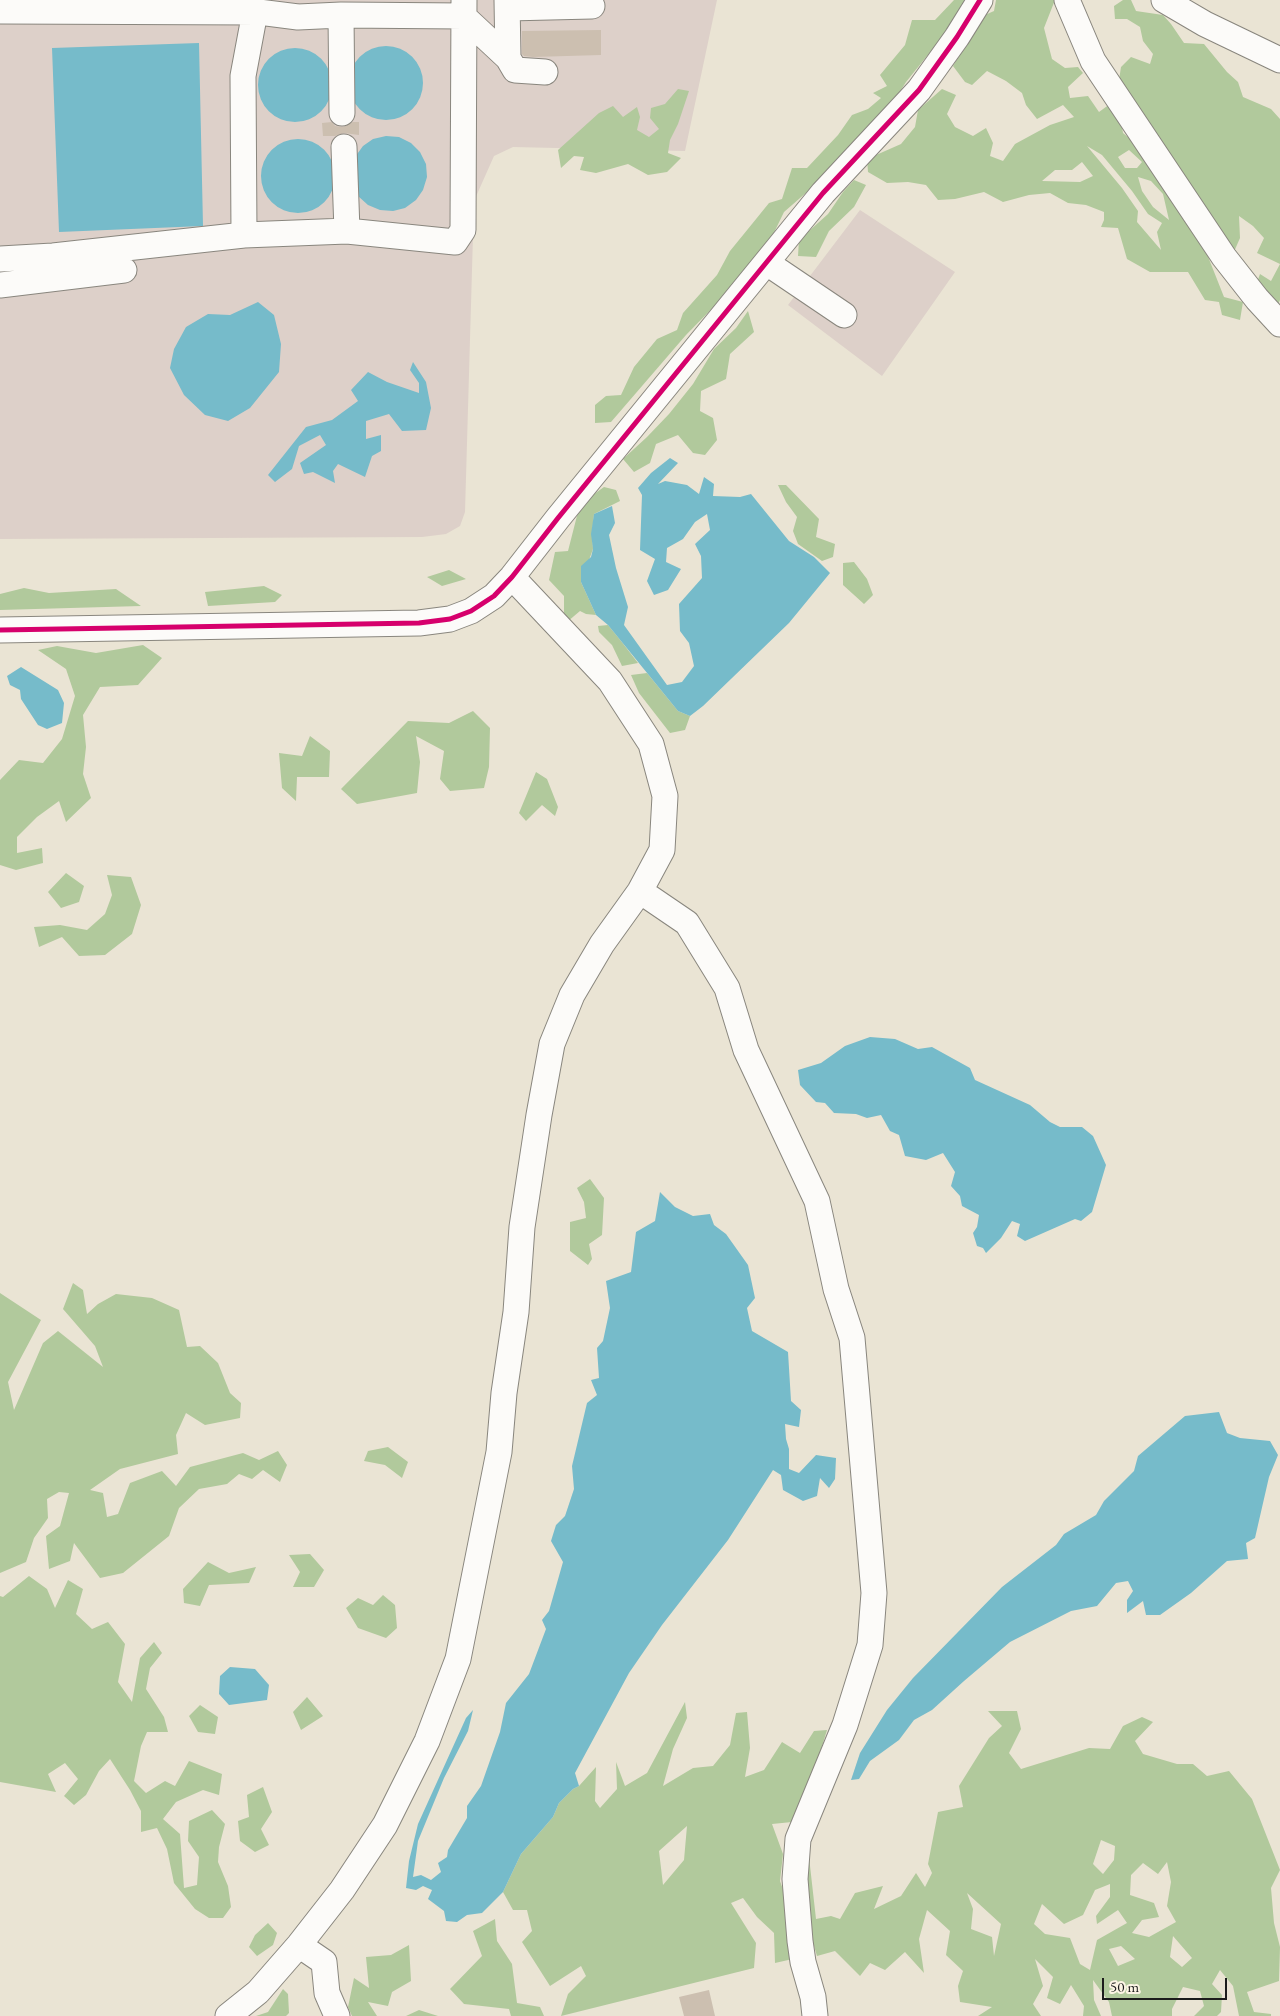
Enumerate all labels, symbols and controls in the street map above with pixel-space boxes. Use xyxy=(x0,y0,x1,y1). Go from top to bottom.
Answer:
scale bar xyxy=(1105,1968,1230,2000)
text: 50 m xyxy=(1110,1977,1139,1996)

